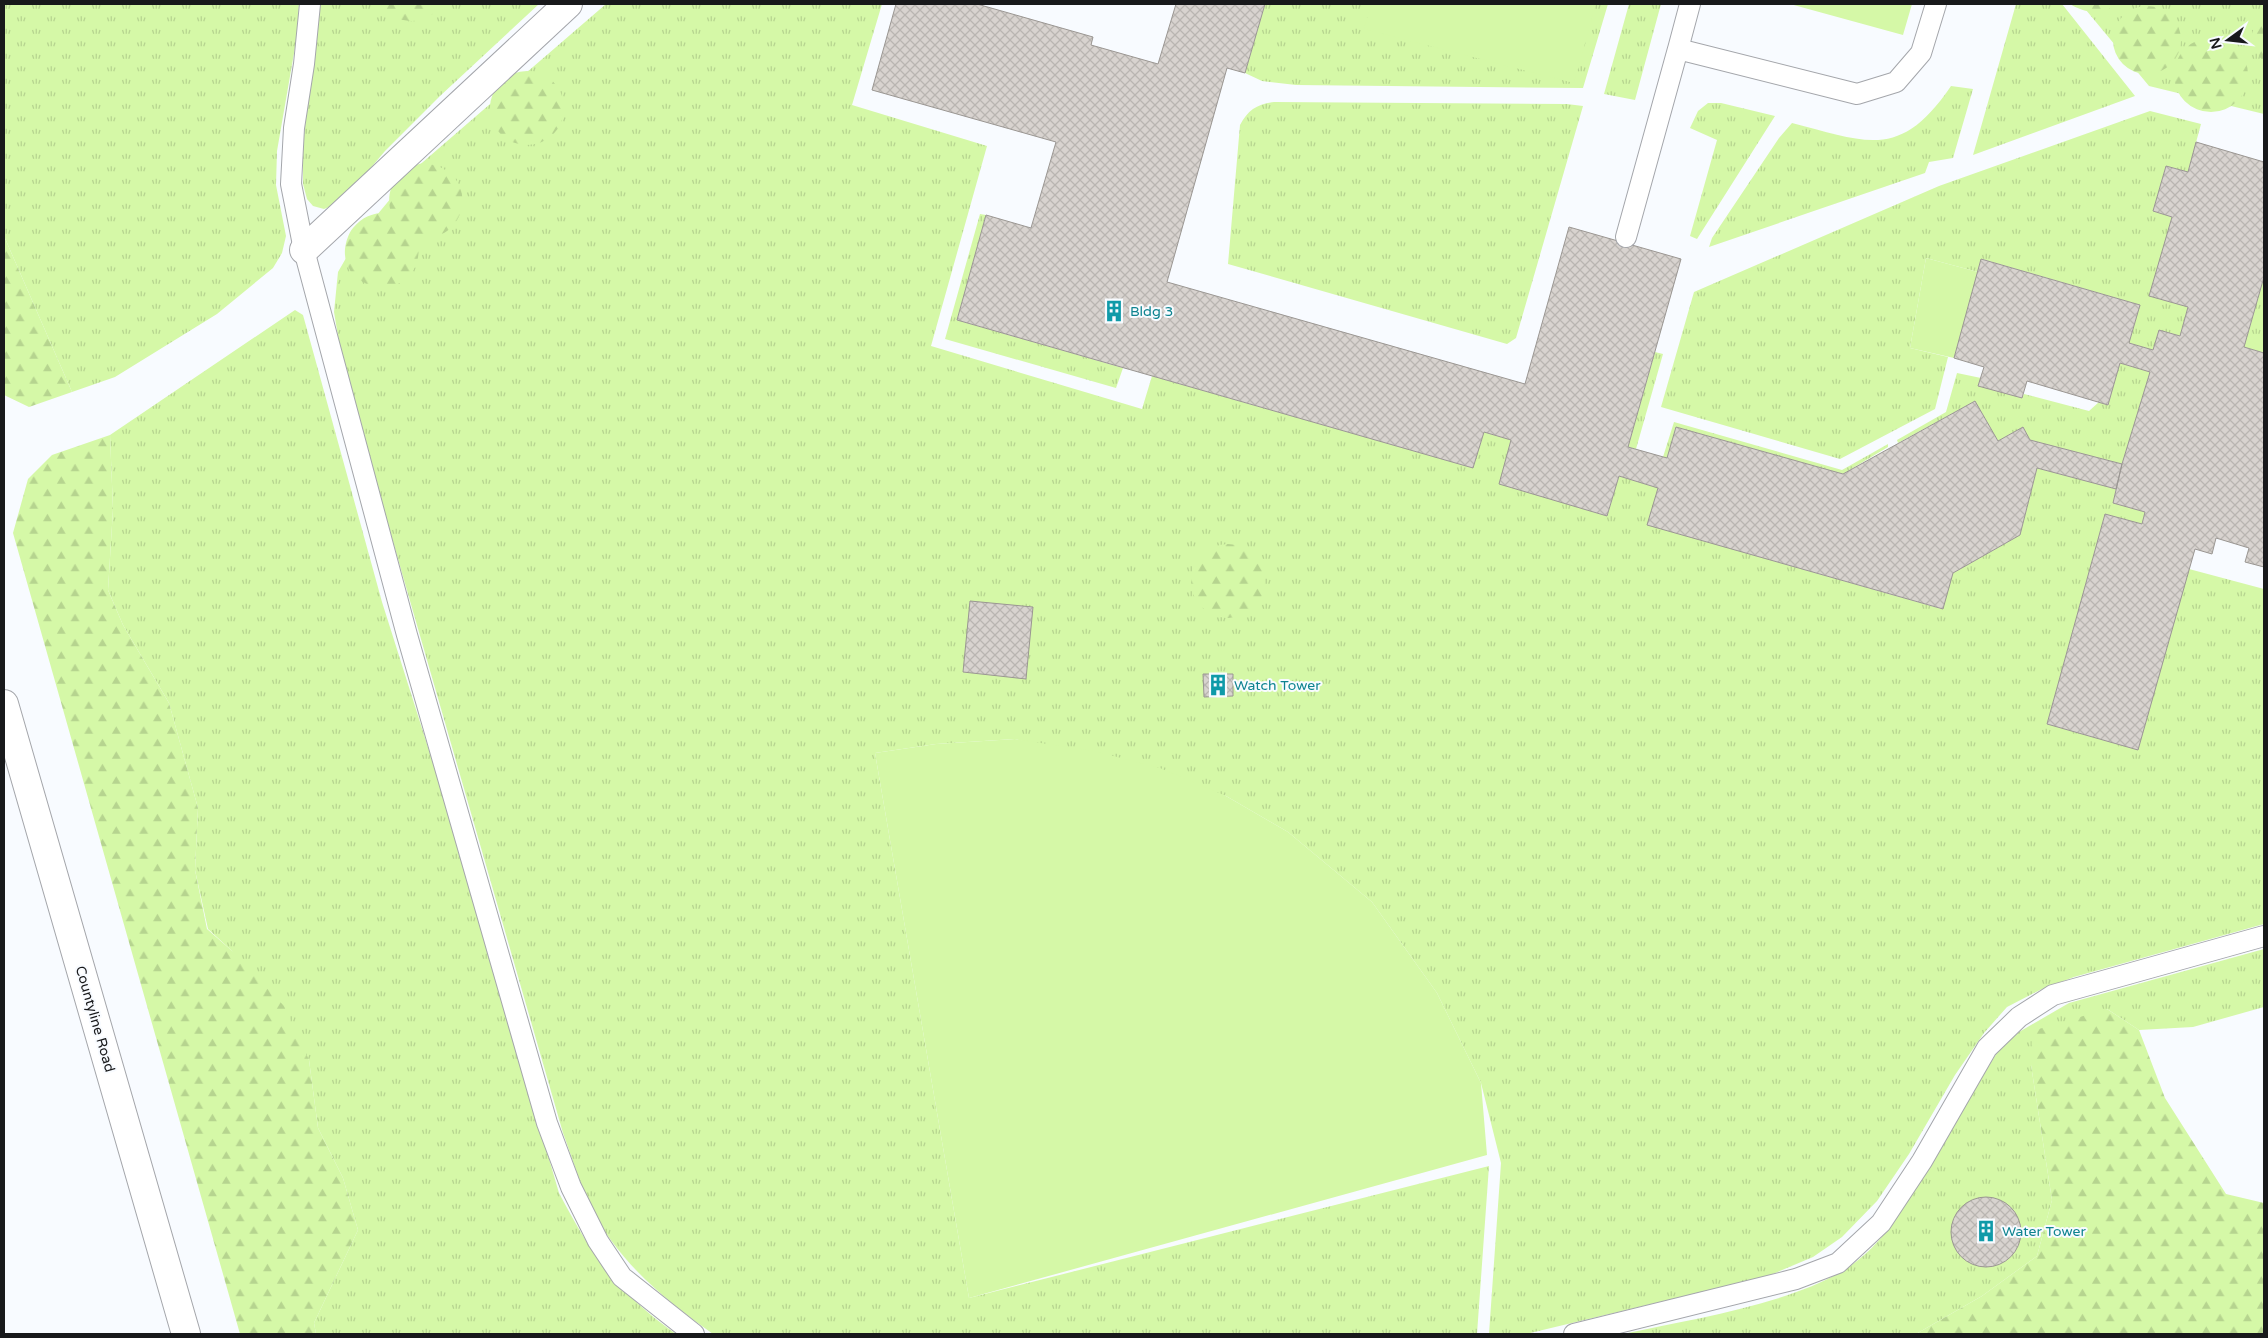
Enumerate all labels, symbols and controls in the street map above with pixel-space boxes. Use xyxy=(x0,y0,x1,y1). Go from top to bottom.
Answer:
north arrow xyxy=(2203,15,2253,65)
text: N xyxy=(2206,36,2226,51)
building icon: Bldg 3 xyxy=(1101,298,1127,324)
place label: Bldg 3 xyxy=(1130,303,1173,320)
building icon: Watch Tower xyxy=(1205,672,1231,698)
place label: Watch Tower xyxy=(1234,677,1321,694)
street label: Countyline Road xyxy=(72,964,118,1074)
building icon: Water Tower xyxy=(1973,1218,1999,1244)
place label: Water Tower xyxy=(2002,1223,2086,1240)

